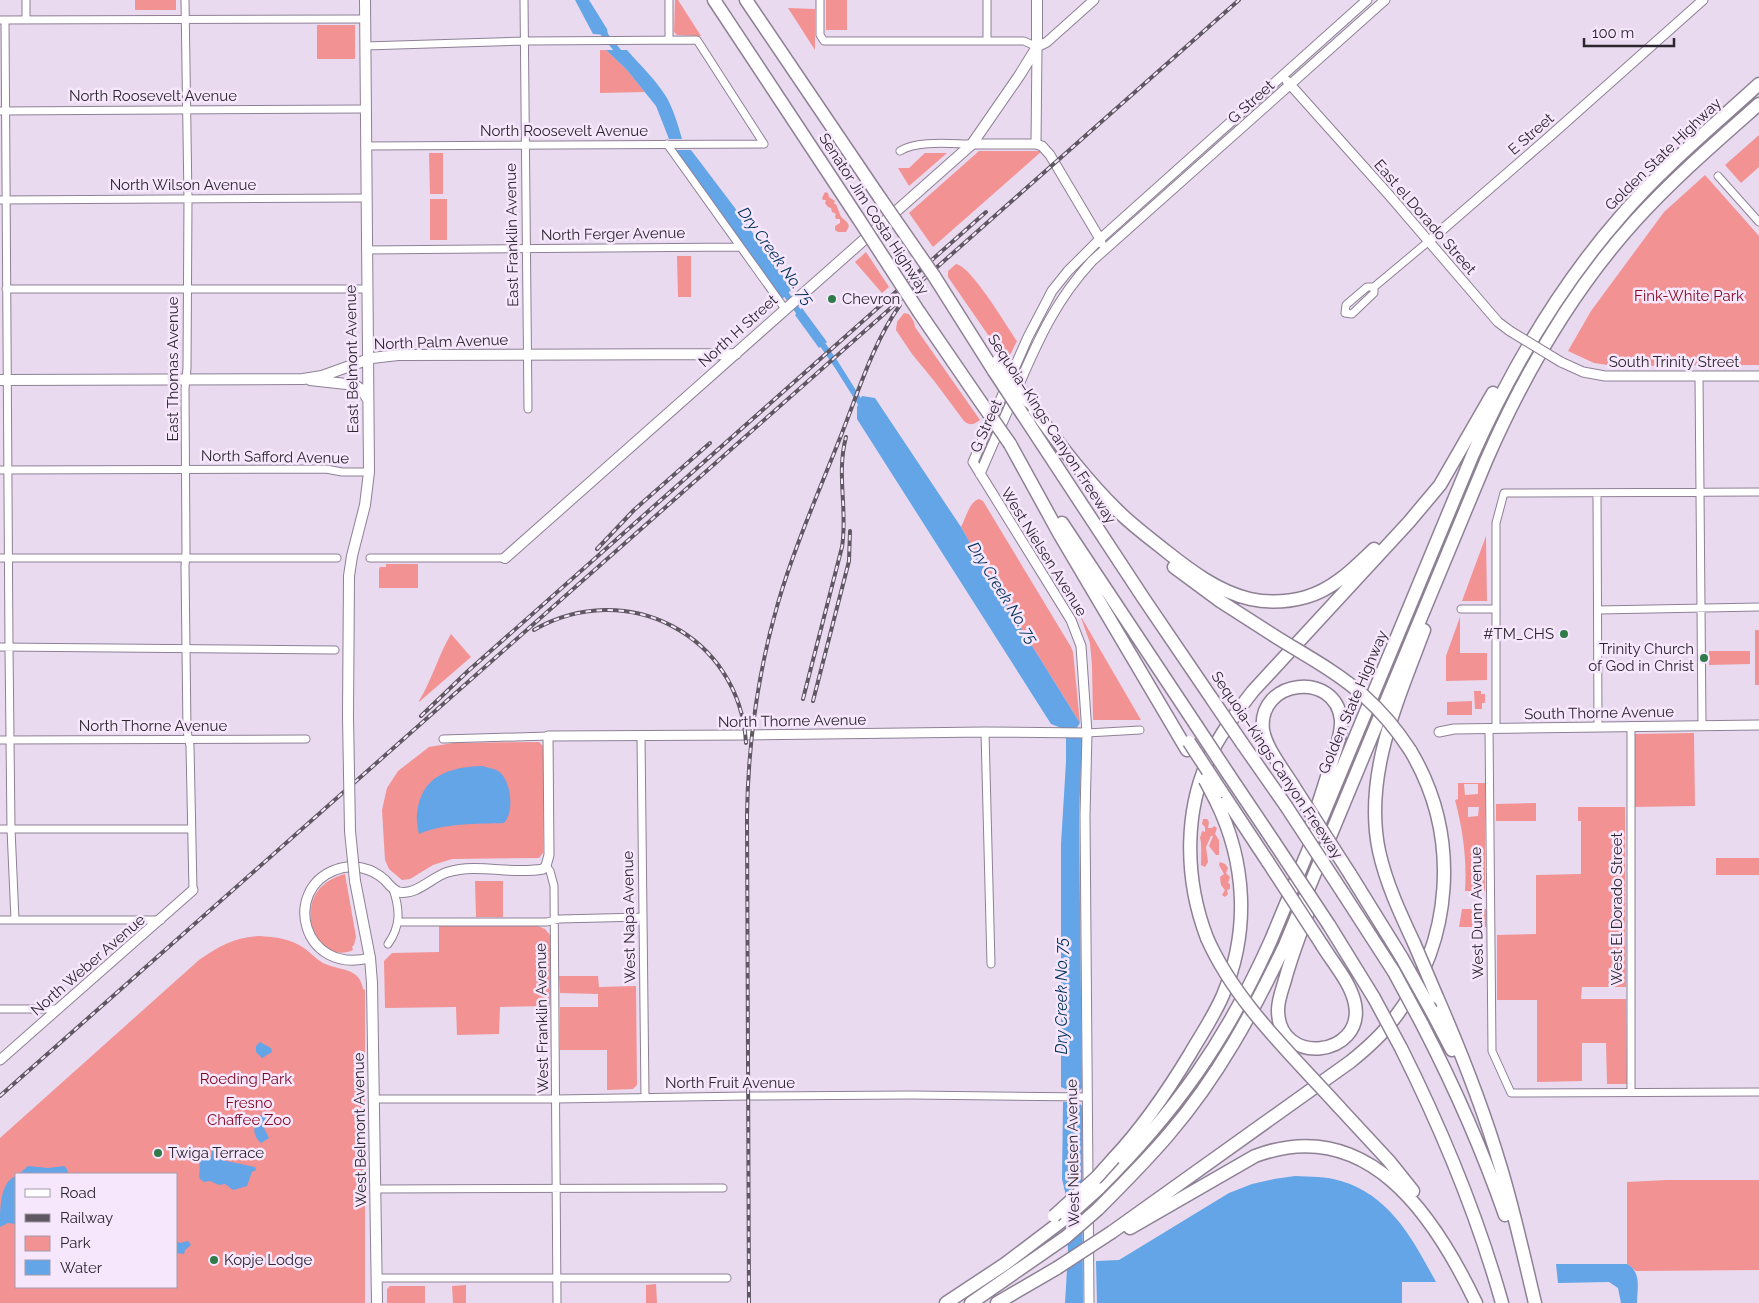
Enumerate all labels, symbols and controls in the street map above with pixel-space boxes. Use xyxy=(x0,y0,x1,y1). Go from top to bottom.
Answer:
scale bar xyxy=(1584,15,1674,47)
text: 100 m xyxy=(1592,24,1634,42)
street label: G Street xyxy=(1224,77,1278,127)
street label: North Roosevelt Avenue xyxy=(69,87,237,105)
street label: Golden State Highway xyxy=(1601,94,1725,214)
street label: E Street xyxy=(1505,109,1557,159)
street label: North Roosevelt Avenue xyxy=(480,122,648,140)
street label: Senator Jim Costa Highway xyxy=(815,130,933,298)
street label: East el Dorado Street xyxy=(1370,156,1480,278)
street label: East Franklin Avenue xyxy=(502,163,522,307)
street label: North Wilson Avenue xyxy=(110,176,257,194)
water label: Dry Creek No. 75 xyxy=(734,203,818,309)
street label: North Ferger Avenue xyxy=(541,224,686,244)
street label: East Belmont Avenue xyxy=(342,284,362,433)
park label: Fink-White Park xyxy=(1634,287,1744,305)
place label: Chevron xyxy=(842,290,900,308)
street label: North H Street xyxy=(695,291,781,371)
marker: Chevron xyxy=(826,293,838,305)
street label: East Thomas Avenue xyxy=(164,296,182,441)
street label: North Palm Avenue xyxy=(373,331,509,353)
street label: Sequoia–Kings Canyon Freeway xyxy=(984,331,1120,527)
street label: South Trinity Street xyxy=(1609,353,1739,371)
street label: G Street xyxy=(966,397,1006,455)
street label: North Safford Avenue xyxy=(201,447,349,467)
street label: West Nielsen Avenue xyxy=(997,484,1091,620)
water label: Dry Creek No. 75 xyxy=(964,538,1042,648)
place label: #TM_CHS xyxy=(1483,625,1554,643)
street label: Golden State Highway xyxy=(1315,627,1391,777)
marker: #TM_CHS xyxy=(1558,628,1570,640)
place label: Trinity Church of God in Christ xyxy=(1588,640,1694,675)
marker: Trinity Church of God in Christ xyxy=(1698,652,1710,664)
street label: Sequoia–Kings Canyon Freeway xyxy=(1207,668,1347,862)
street label: South Thorne Avenue xyxy=(1524,703,1674,723)
street label: North Thorne Avenue xyxy=(718,711,867,731)
street label: North Thorne Avenue xyxy=(79,717,227,735)
street label: West El Dorado Street xyxy=(1608,833,1626,985)
street label: West Dunn Avenue xyxy=(1467,846,1487,980)
street label: West Napa Avenue xyxy=(619,850,639,983)
street label: North Weber Avenue xyxy=(27,910,149,1019)
water label: Dry Creek No. 75 xyxy=(1052,937,1071,1054)
street label: West Franklin Avenue xyxy=(532,943,552,1093)
street label: West Belmont Avenue xyxy=(350,1052,370,1208)
park label: Roeding Park xyxy=(200,1070,292,1088)
street label: North Fruit Avenue xyxy=(665,1074,795,1092)
street label: West Nielsen Avenue xyxy=(1063,1079,1083,1227)
park label: Fresno Chaffee Zoo xyxy=(207,1094,291,1129)
place label: Twiga Terrace xyxy=(168,1144,264,1162)
marker: Twiga Terrace xyxy=(152,1147,164,1159)
legend xyxy=(15,1173,178,1288)
text: Road xyxy=(60,1184,96,1202)
text: Railway xyxy=(60,1209,113,1227)
text: Park xyxy=(60,1234,91,1252)
place label: Kopje Lodge xyxy=(224,1251,312,1269)
marker: Kopje Lodge xyxy=(208,1254,220,1266)
text: Water xyxy=(60,1259,103,1277)

